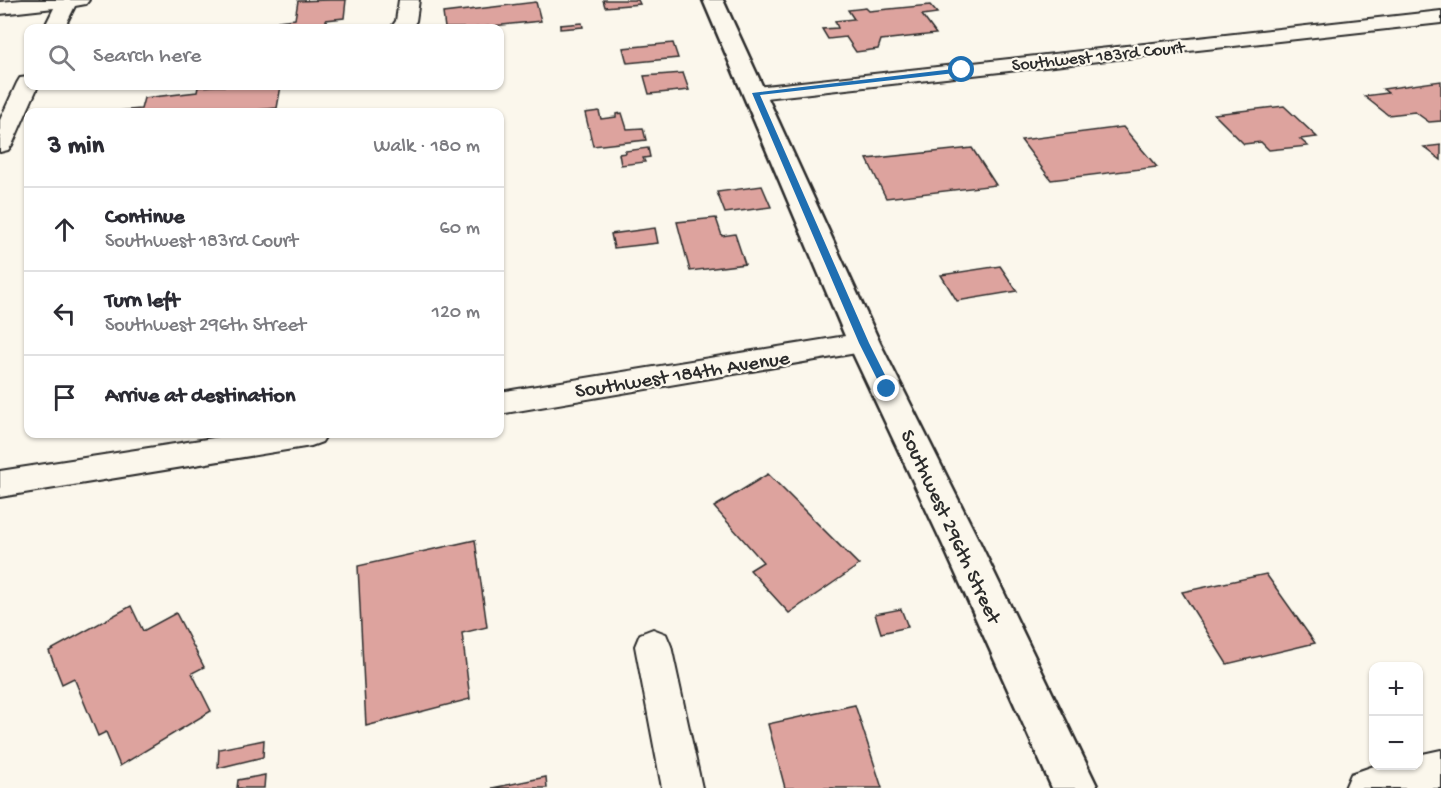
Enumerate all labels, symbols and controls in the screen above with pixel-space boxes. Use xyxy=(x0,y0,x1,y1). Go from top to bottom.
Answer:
search box xyxy=(24,24,504,90)
street label: Southwest 183rd Court xyxy=(1011,38,1187,77)
icon: search xyxy=(45,41,78,74)
text: Search here xyxy=(93,44,201,70)
route start xyxy=(948,56,974,82)
text: 3 min xyxy=(48,132,104,163)
text: Walk · 180 m xyxy=(373,136,480,159)
text: Continue xyxy=(105,205,185,231)
icon: ahead xyxy=(48,213,81,246)
text: 60 m xyxy=(440,218,480,241)
text: Southwest 183rd Court xyxy=(105,231,298,254)
text: Turn left xyxy=(105,289,179,315)
icon: left xyxy=(48,297,81,330)
text: 120 m xyxy=(432,302,480,325)
text: Southwest 296th Street xyxy=(105,315,306,338)
street label: Southwest 184th Avenue xyxy=(574,347,793,406)
route end xyxy=(873,375,899,401)
icon: arrive xyxy=(48,381,81,414)
text: Arrive at destination xyxy=(105,384,295,410)
street label: Southwest 296th Street xyxy=(893,427,1006,631)
map controls xyxy=(1369,662,1423,770)
button: + xyxy=(1369,662,1423,716)
button: − xyxy=(1369,716,1423,770)

